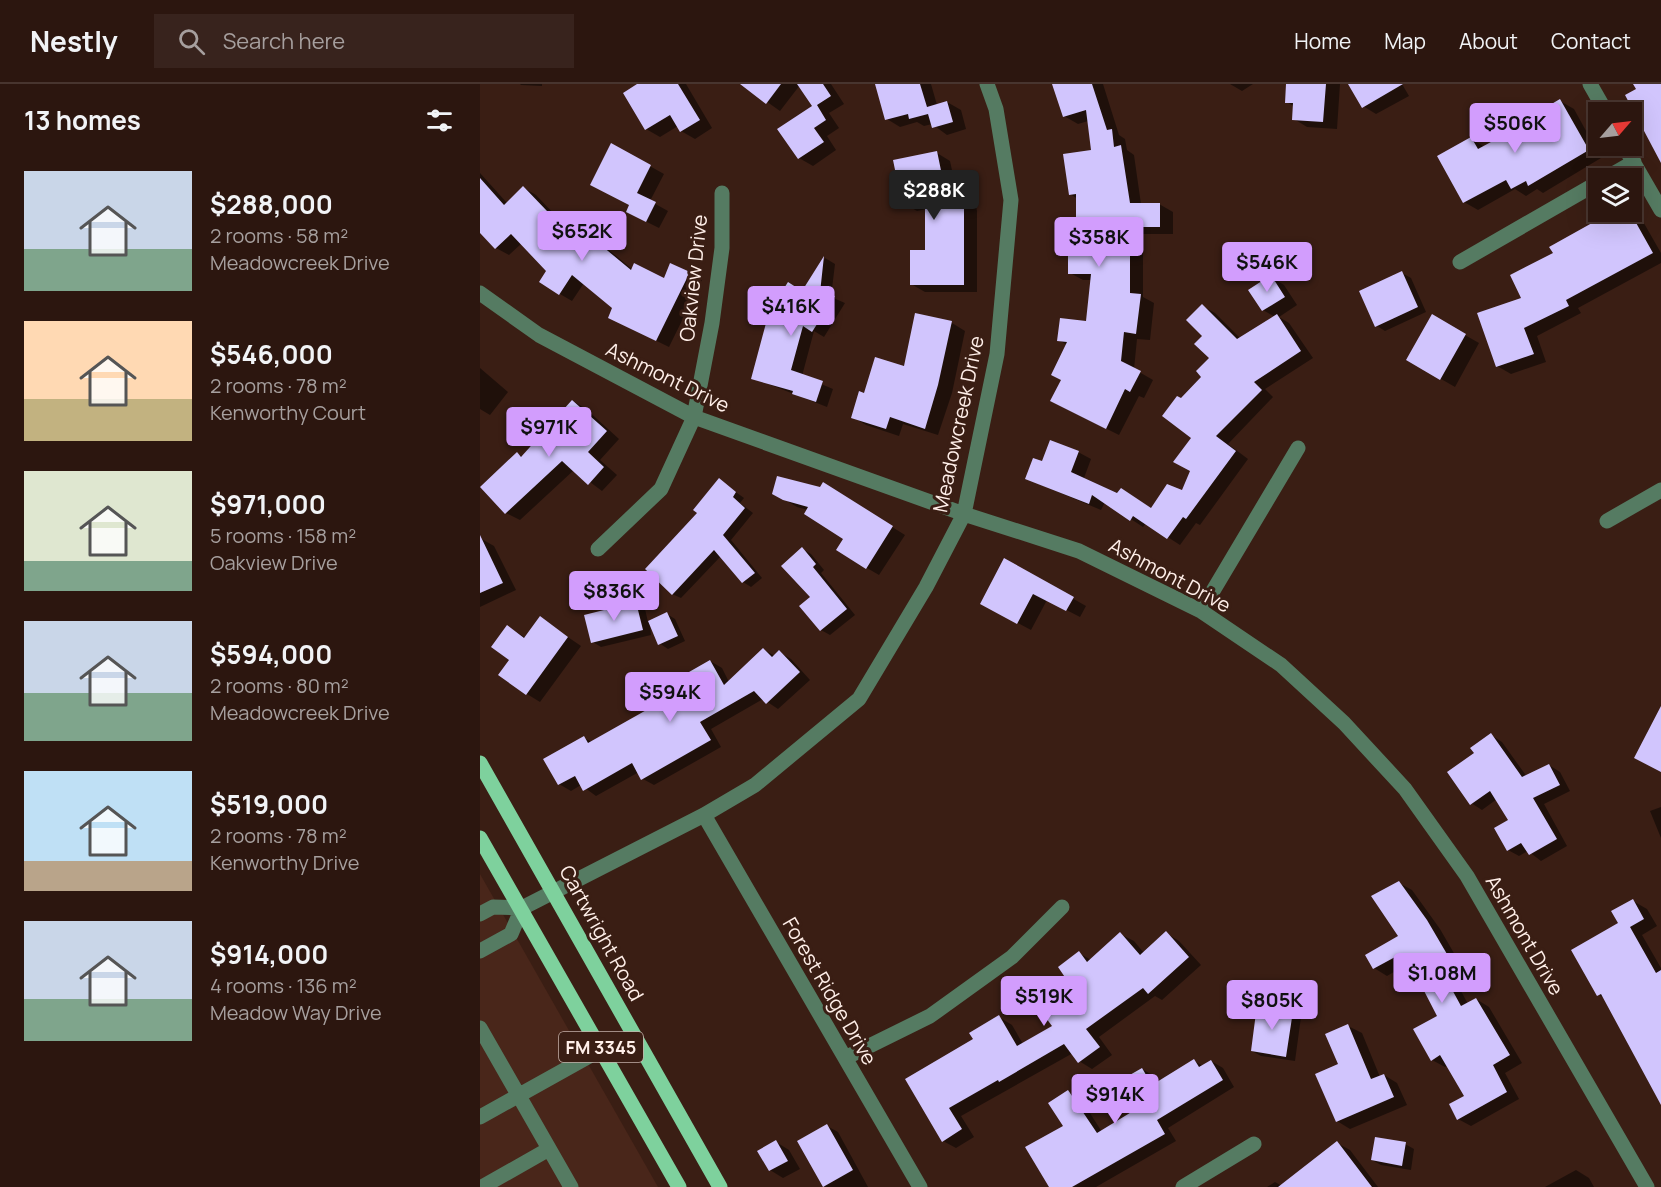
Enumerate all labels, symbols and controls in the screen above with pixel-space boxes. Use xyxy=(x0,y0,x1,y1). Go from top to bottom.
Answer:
search box xyxy=(154,14,574,68)
text: Nestly xyxy=(30,22,118,60)
icon: search xyxy=(175,25,208,58)
text: Search here xyxy=(223,26,345,56)
text: Home xyxy=(1294,27,1351,55)
text: Map xyxy=(1384,27,1426,55)
text: About xyxy=(1459,27,1518,55)
text: Contact xyxy=(1551,27,1631,55)
text: 13 homes xyxy=(24,102,141,138)
north arrow xyxy=(1588,102,1642,156)
map controls xyxy=(1588,102,1642,222)
pin: $506K xyxy=(1473,103,1557,154)
icon: filters xyxy=(423,104,456,137)
text: $506K xyxy=(1484,109,1546,136)
button: layers xyxy=(1588,168,1642,222)
pin: $288K xyxy=(892,170,976,221)
text: $288K xyxy=(903,176,965,203)
text: $288,000 xyxy=(210,186,333,222)
icon: home xyxy=(72,195,144,267)
pin: $652K xyxy=(540,211,624,262)
street label: Oakview Drive xyxy=(673,213,713,343)
text: $652K xyxy=(551,217,613,244)
pin: $358K xyxy=(1057,217,1141,268)
text: 2 rooms · 58 m² xyxy=(210,222,348,249)
text: $358K xyxy=(1068,223,1130,250)
pin: $546K xyxy=(1225,242,1309,293)
text: $546K xyxy=(1236,248,1298,275)
text: Meadowcreek Drive xyxy=(210,249,390,276)
pin: $416K xyxy=(749,286,833,337)
text: $416K xyxy=(762,292,820,319)
street label: Meadowcreek Drive xyxy=(926,333,990,515)
street label: Ashmont Drive xyxy=(602,335,734,419)
text: $546,000 xyxy=(210,336,333,372)
icon: home xyxy=(72,345,144,417)
text: 2 rooms · 78 m² xyxy=(210,372,347,399)
text: Kenworthy Court xyxy=(210,399,366,426)
pin: $971K xyxy=(507,407,591,458)
text: $971K xyxy=(520,413,578,440)
text: $971,000 xyxy=(210,486,326,522)
icon: home xyxy=(72,495,144,567)
text: 5 rooms · 158 m² xyxy=(210,522,356,549)
street label: Ashmont Drive xyxy=(1104,532,1236,618)
text: Oakview Drive xyxy=(210,549,338,576)
pin: $836K xyxy=(572,571,656,622)
text: $836K xyxy=(583,577,645,604)
text: $594,000 xyxy=(210,636,332,672)
icon: home xyxy=(72,645,144,717)
text: 2 rooms · 80 m² xyxy=(210,672,349,699)
pin: $594K xyxy=(628,672,712,723)
text: $594K xyxy=(639,678,701,705)
text: Meadowcreek Drive xyxy=(210,699,390,726)
text: $519,000 xyxy=(210,786,328,822)
icon: home xyxy=(72,795,144,867)
text: 2 rooms · 78 m² xyxy=(210,822,347,849)
text: Kenworthy Drive xyxy=(210,849,360,876)
street label: Cartwright Road xyxy=(554,860,650,1006)
street label: Ashmont Drive xyxy=(1480,870,1570,1000)
street label: Forest Ridge Drive xyxy=(777,912,883,1070)
text: $914,000 xyxy=(210,936,328,972)
icon: home xyxy=(72,945,144,1017)
pin: $1.08M xyxy=(1393,953,1491,1004)
text: $1.08M xyxy=(1407,959,1477,986)
text: 4 rooms · 136 m² xyxy=(210,972,357,999)
pin: $519K xyxy=(1002,976,1086,1027)
pin: $805K xyxy=(1230,980,1314,1031)
text: $519K xyxy=(1015,982,1073,1009)
text: $805K xyxy=(1241,986,1303,1013)
text: Meadow Way Drive xyxy=(210,999,382,1026)
road number: FM 3345 xyxy=(559,1032,643,1062)
pin: $914K xyxy=(1073,1074,1157,1125)
text: $914K xyxy=(1086,1080,1144,1107)

